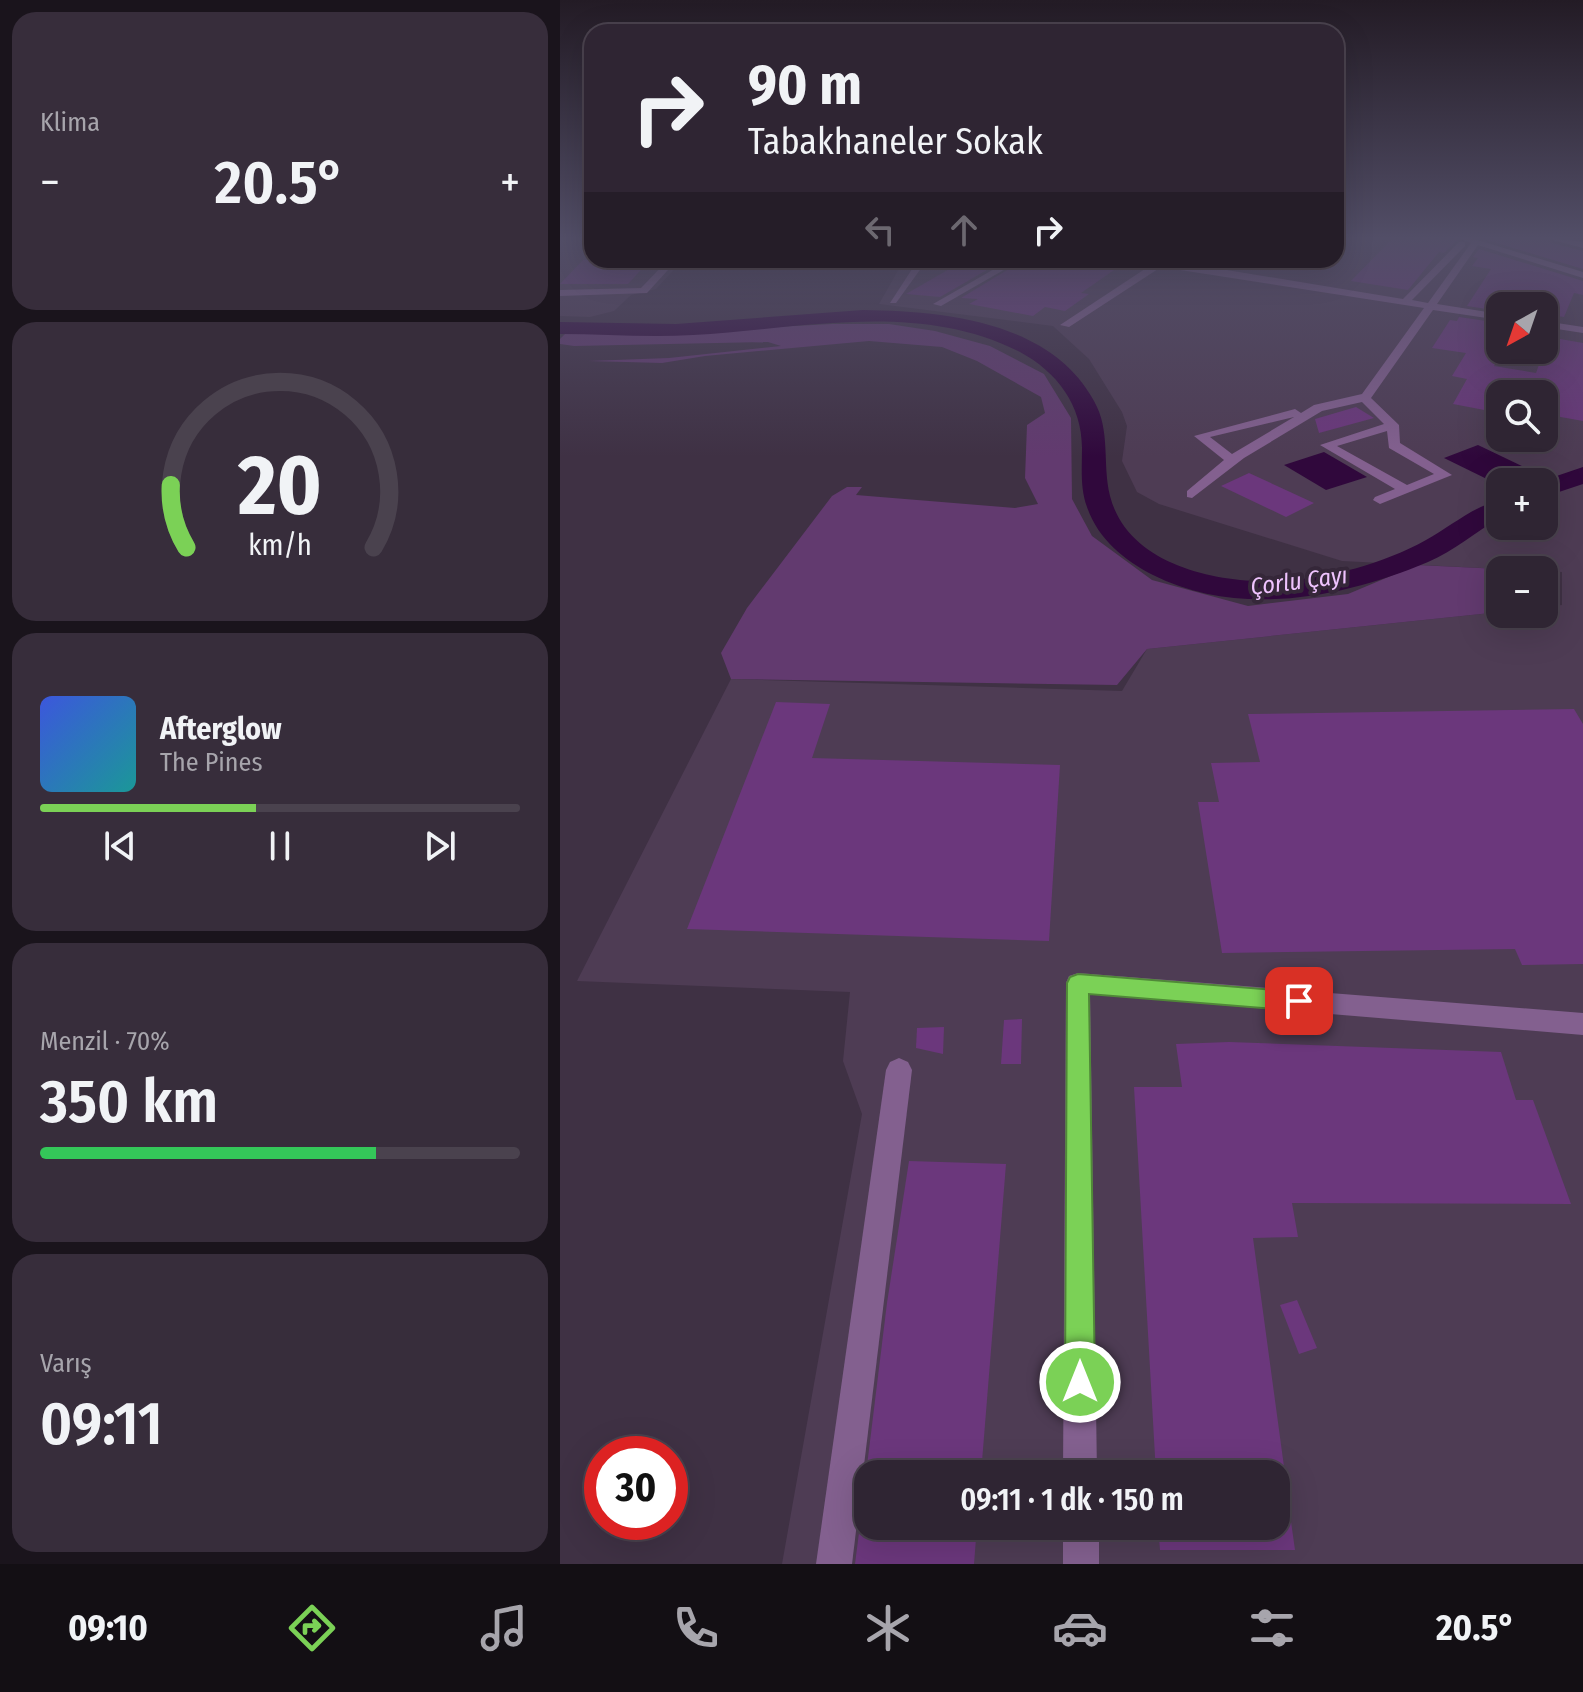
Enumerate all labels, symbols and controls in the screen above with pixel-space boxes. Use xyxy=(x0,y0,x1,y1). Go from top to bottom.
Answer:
text: 90 m xyxy=(748,52,862,119)
icon: right xyxy=(616,56,720,160)
text: Klima xyxy=(40,107,100,138)
text: Tabakhaneler Sokak xyxy=(748,120,1043,164)
text: 20.5° xyxy=(215,147,345,219)
text: − xyxy=(40,156,60,209)
text: + xyxy=(500,156,520,209)
icon: left xyxy=(858,208,902,252)
icon: ahead xyxy=(942,208,986,252)
icon: right xyxy=(1026,208,1070,252)
north arrow xyxy=(1486,292,1558,364)
map controls xyxy=(1486,292,1558,628)
button: search xyxy=(1486,380,1558,452)
text: 20 xyxy=(237,435,322,535)
button: + xyxy=(1486,468,1558,540)
text: km/h xyxy=(248,528,312,563)
button: − xyxy=(1486,556,1558,628)
water label: Çorlu Çayı xyxy=(1249,561,1349,601)
text: Afterglow xyxy=(160,711,282,747)
text: The Pines xyxy=(160,747,263,778)
icon: previous xyxy=(98,824,142,868)
icon: pause xyxy=(258,824,302,868)
icon: next xyxy=(418,824,462,868)
pin xyxy=(1265,967,1333,1035)
icon: arrive xyxy=(1277,979,1321,1023)
text: Menzil · 70% xyxy=(40,1026,170,1057)
text: 350 km xyxy=(40,1066,218,1138)
position arrow xyxy=(1038,1340,1122,1424)
text: Varış xyxy=(40,1348,92,1379)
text: 09:11 xyxy=(40,1388,163,1460)
speed limit sign: 30 xyxy=(584,1436,688,1540)
text: 09:11 · 1 dk · 150 m xyxy=(960,1482,1184,1518)
icon: directions xyxy=(284,1600,340,1656)
icon: music xyxy=(476,1600,532,1656)
icon: phone xyxy=(668,1600,724,1656)
icon: climate xyxy=(860,1600,916,1656)
icon: car xyxy=(1052,1600,1108,1656)
icon: filters xyxy=(1244,1600,1300,1656)
text: 09:10 xyxy=(68,1606,148,1650)
text: 20.5° xyxy=(1436,1606,1515,1650)

